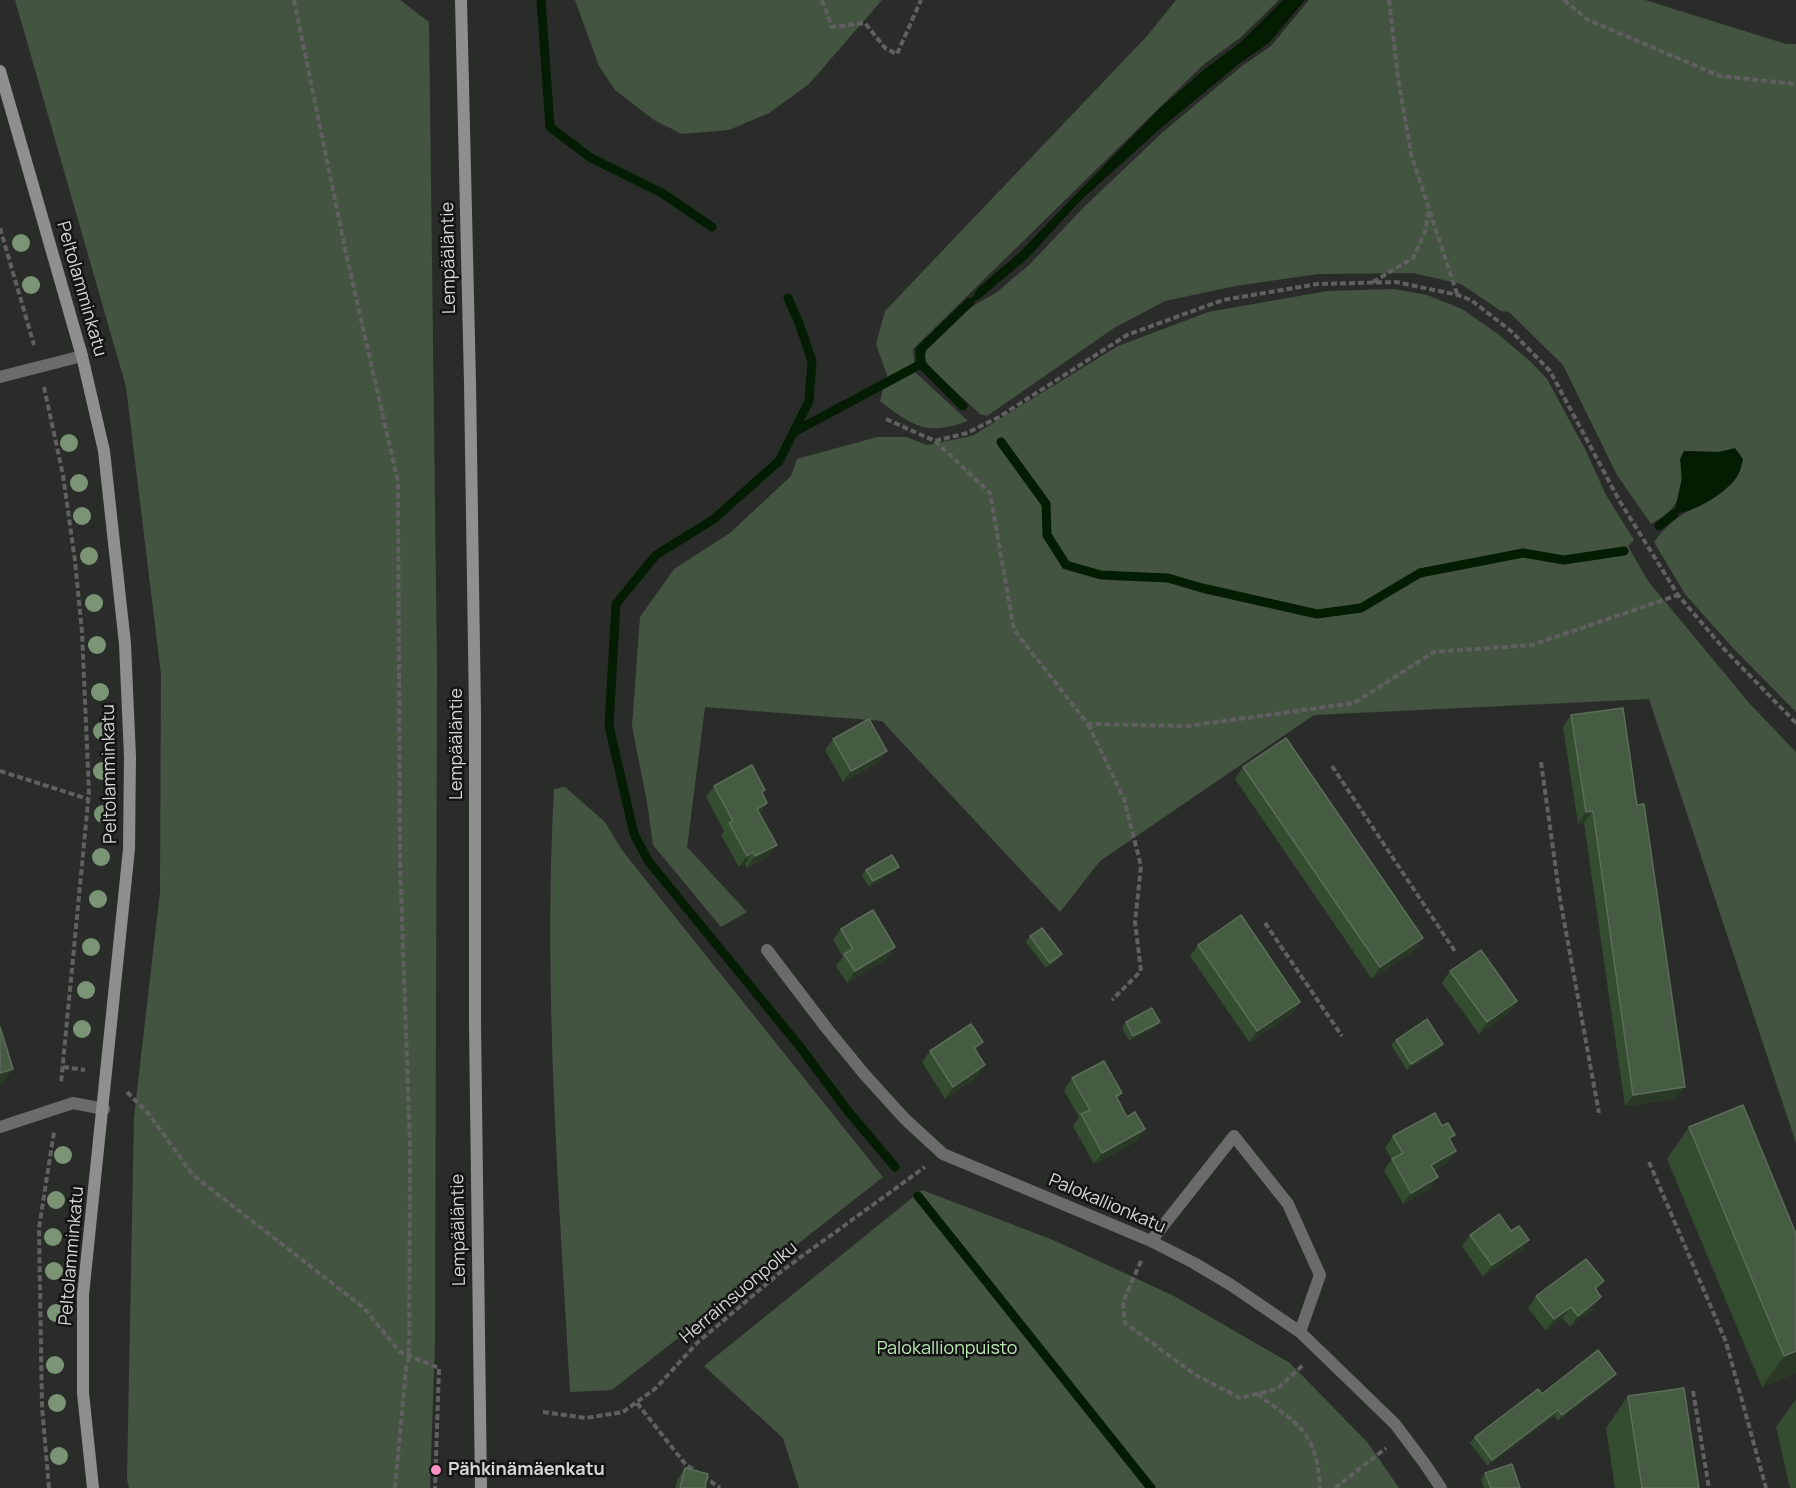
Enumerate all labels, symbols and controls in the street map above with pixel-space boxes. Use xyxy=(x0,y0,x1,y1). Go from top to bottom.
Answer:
street label: Lempääläntie xyxy=(437,202,461,314)
street label: Peltolamminkatu xyxy=(51,219,111,359)
street label: Lempääläntie xyxy=(446,688,468,800)
street label: Peltolamminkatu xyxy=(98,704,122,844)
street label: Palokallionkatu xyxy=(1045,1170,1169,1238)
street label: Lempääläntie xyxy=(447,1174,471,1286)
street label: Peltolamminkatu xyxy=(55,1186,89,1326)
street label: Herrainsuonpolku xyxy=(676,1237,802,1349)
park label: Palokallionpuisto xyxy=(877,1338,1017,1360)
place label: Pähkinämäenkatu xyxy=(448,1459,605,1481)
marker: Pähkinämäenkatu xyxy=(429,1463,443,1477)

